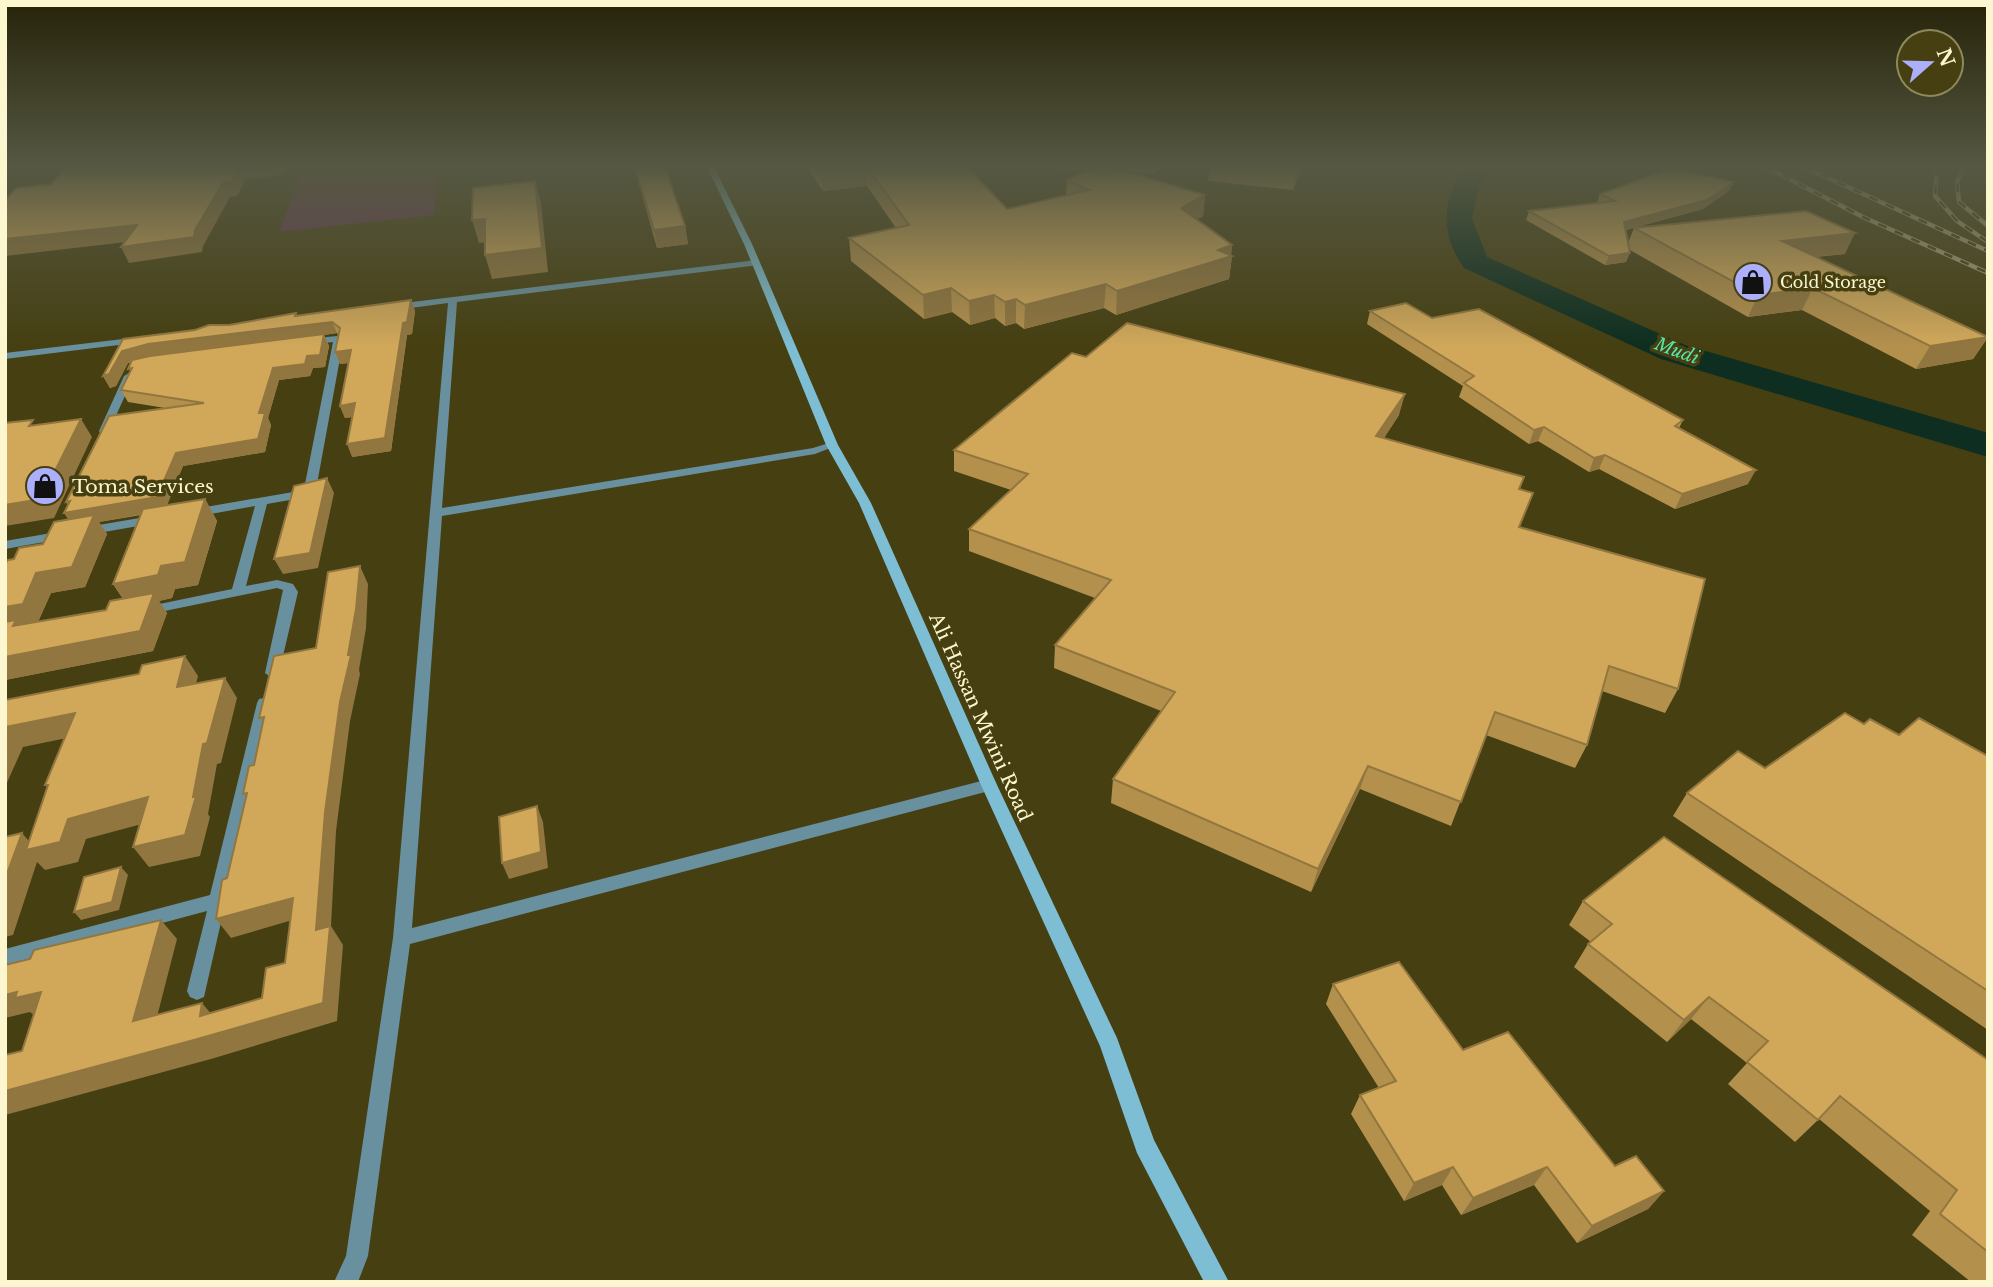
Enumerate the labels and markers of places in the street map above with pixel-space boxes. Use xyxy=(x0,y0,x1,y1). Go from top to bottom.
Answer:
shop icon: Cold Storage xyxy=(1732,261,1774,303)
place label: Cold Storage xyxy=(1780,272,1886,292)
shop icon: Toma Services xyxy=(24,465,66,507)
place label: Toma Services xyxy=(72,475,214,498)

